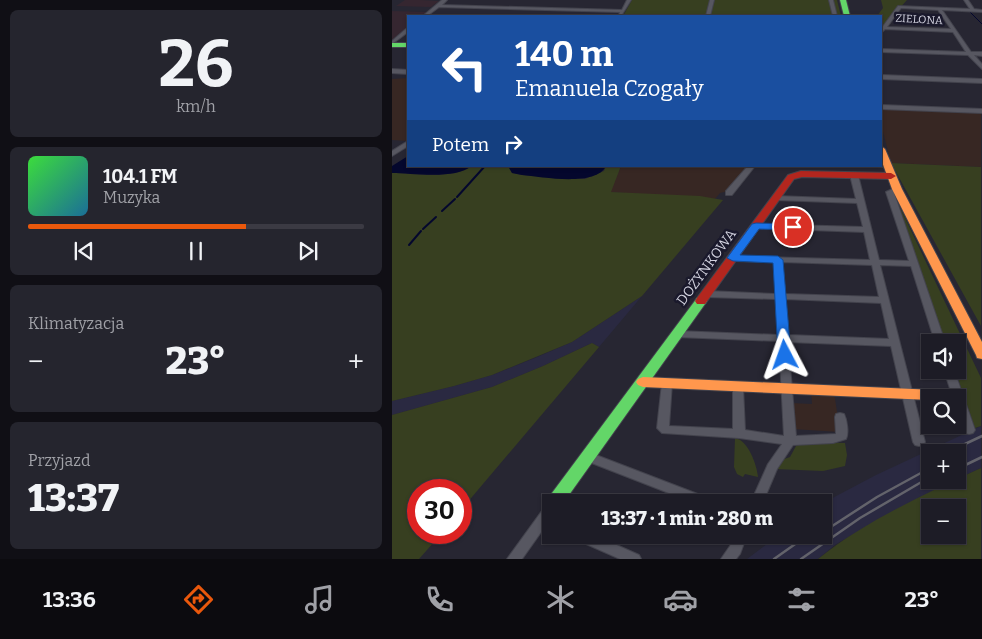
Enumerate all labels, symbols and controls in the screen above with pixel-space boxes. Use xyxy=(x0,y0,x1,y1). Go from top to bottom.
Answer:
street label: ZIELONA xyxy=(895,12,943,27)
text: 26 xyxy=(158,25,234,103)
text: 140 m xyxy=(515,33,613,75)
icon: left xyxy=(432,35,497,100)
text: Emanuela Czogały xyxy=(515,75,704,102)
text: km/h xyxy=(176,97,216,116)
icon: right xyxy=(499,130,527,158)
text: Potem xyxy=(432,133,489,156)
text: 104.1 FM xyxy=(103,165,177,188)
text: Muzyka xyxy=(103,188,160,207)
pin xyxy=(772,206,814,248)
icon: arrive xyxy=(779,213,807,241)
street label: DOŻYNKOWA xyxy=(673,226,740,309)
icon: previous xyxy=(70,237,98,265)
icon: pause xyxy=(182,237,210,265)
icon: next xyxy=(294,237,322,265)
text: Klimatyzacja xyxy=(28,314,124,333)
position arrow xyxy=(758,328,810,380)
map controls xyxy=(921,334,966,544)
button: sound xyxy=(921,334,966,379)
text: 23° xyxy=(166,338,226,384)
text: − xyxy=(28,345,43,378)
text: + xyxy=(348,345,364,378)
button: search xyxy=(921,389,966,434)
button: + xyxy=(921,444,966,489)
text: Przyjazd xyxy=(28,451,90,470)
text: 13:37 xyxy=(28,475,119,521)
speed limit sign: 30 xyxy=(407,479,472,544)
button: − xyxy=(921,499,966,544)
text: 13:37 · 1 min · 280 m xyxy=(601,507,773,530)
icon: directions xyxy=(181,582,216,617)
icon: music xyxy=(302,582,337,617)
icon: phone xyxy=(422,582,457,617)
icon: climate xyxy=(543,582,578,617)
icon: car xyxy=(663,582,698,617)
icon: filters xyxy=(784,582,819,617)
text: 13:36 xyxy=(43,586,96,613)
text: 23° xyxy=(904,586,939,613)

